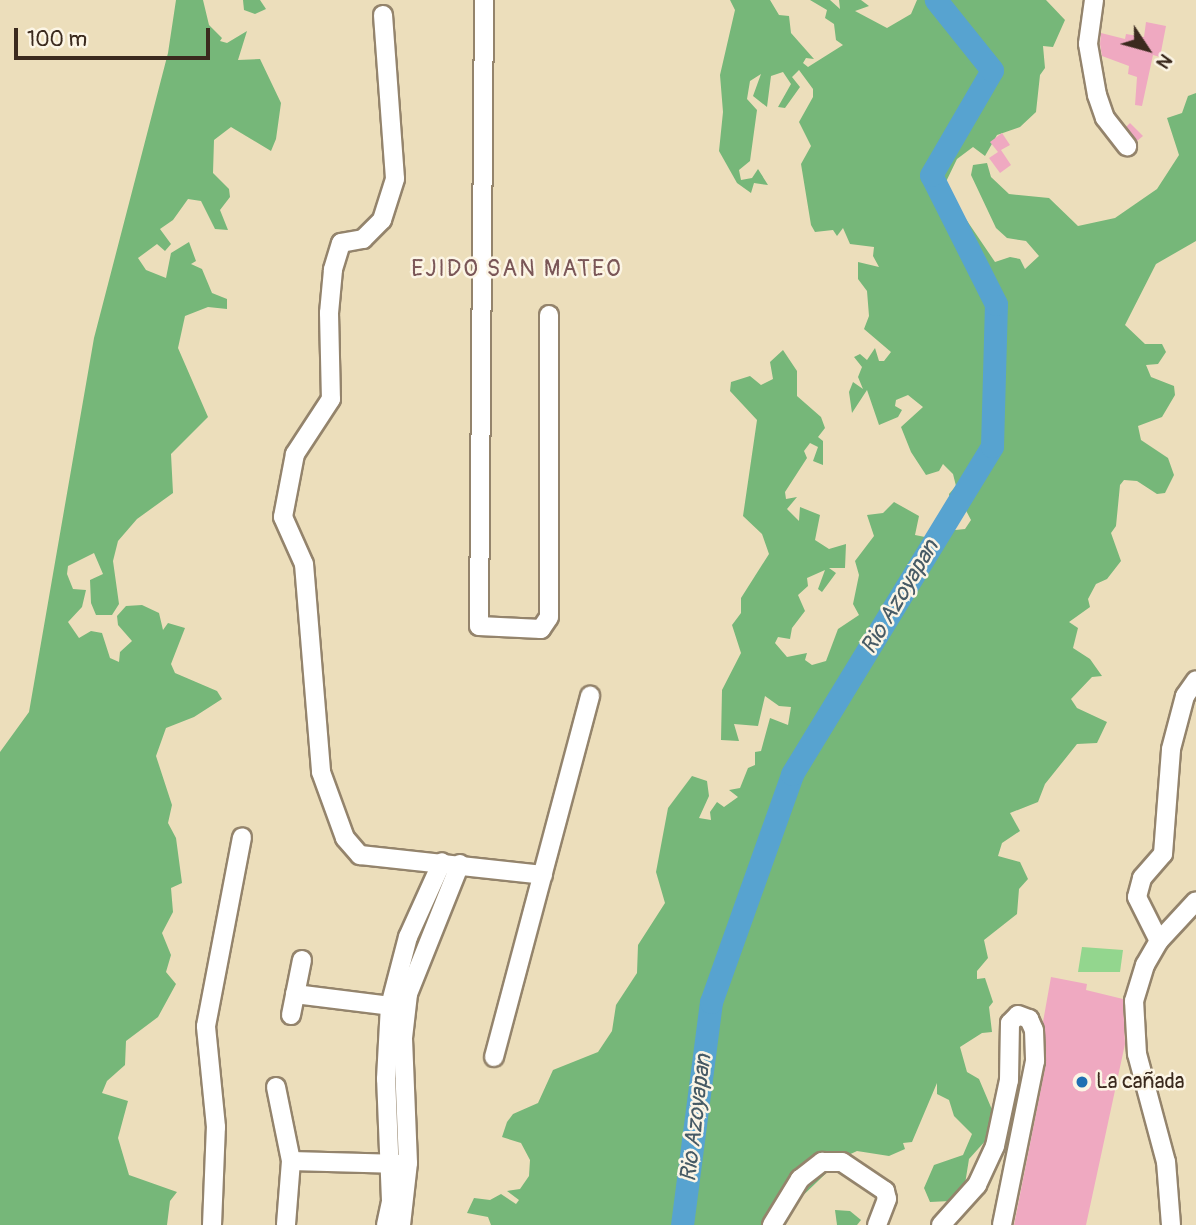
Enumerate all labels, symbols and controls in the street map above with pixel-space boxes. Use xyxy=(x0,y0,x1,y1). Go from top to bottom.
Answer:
scale bar xyxy=(18,14,214,58)
north arrow xyxy=(1112,14,1182,84)
text: 100 m xyxy=(27,26,87,53)
text: N xyxy=(1151,49,1177,74)
district label: EJIDO SAN MATEO xyxy=(413,255,621,283)
water label: Rio Azoyapan xyxy=(855,535,945,659)
water label: Rio Azoyapan xyxy=(674,1053,718,1183)
place label: La cañada xyxy=(1096,1069,1185,1095)
marker: La cañada xyxy=(1074,1074,1090,1090)

